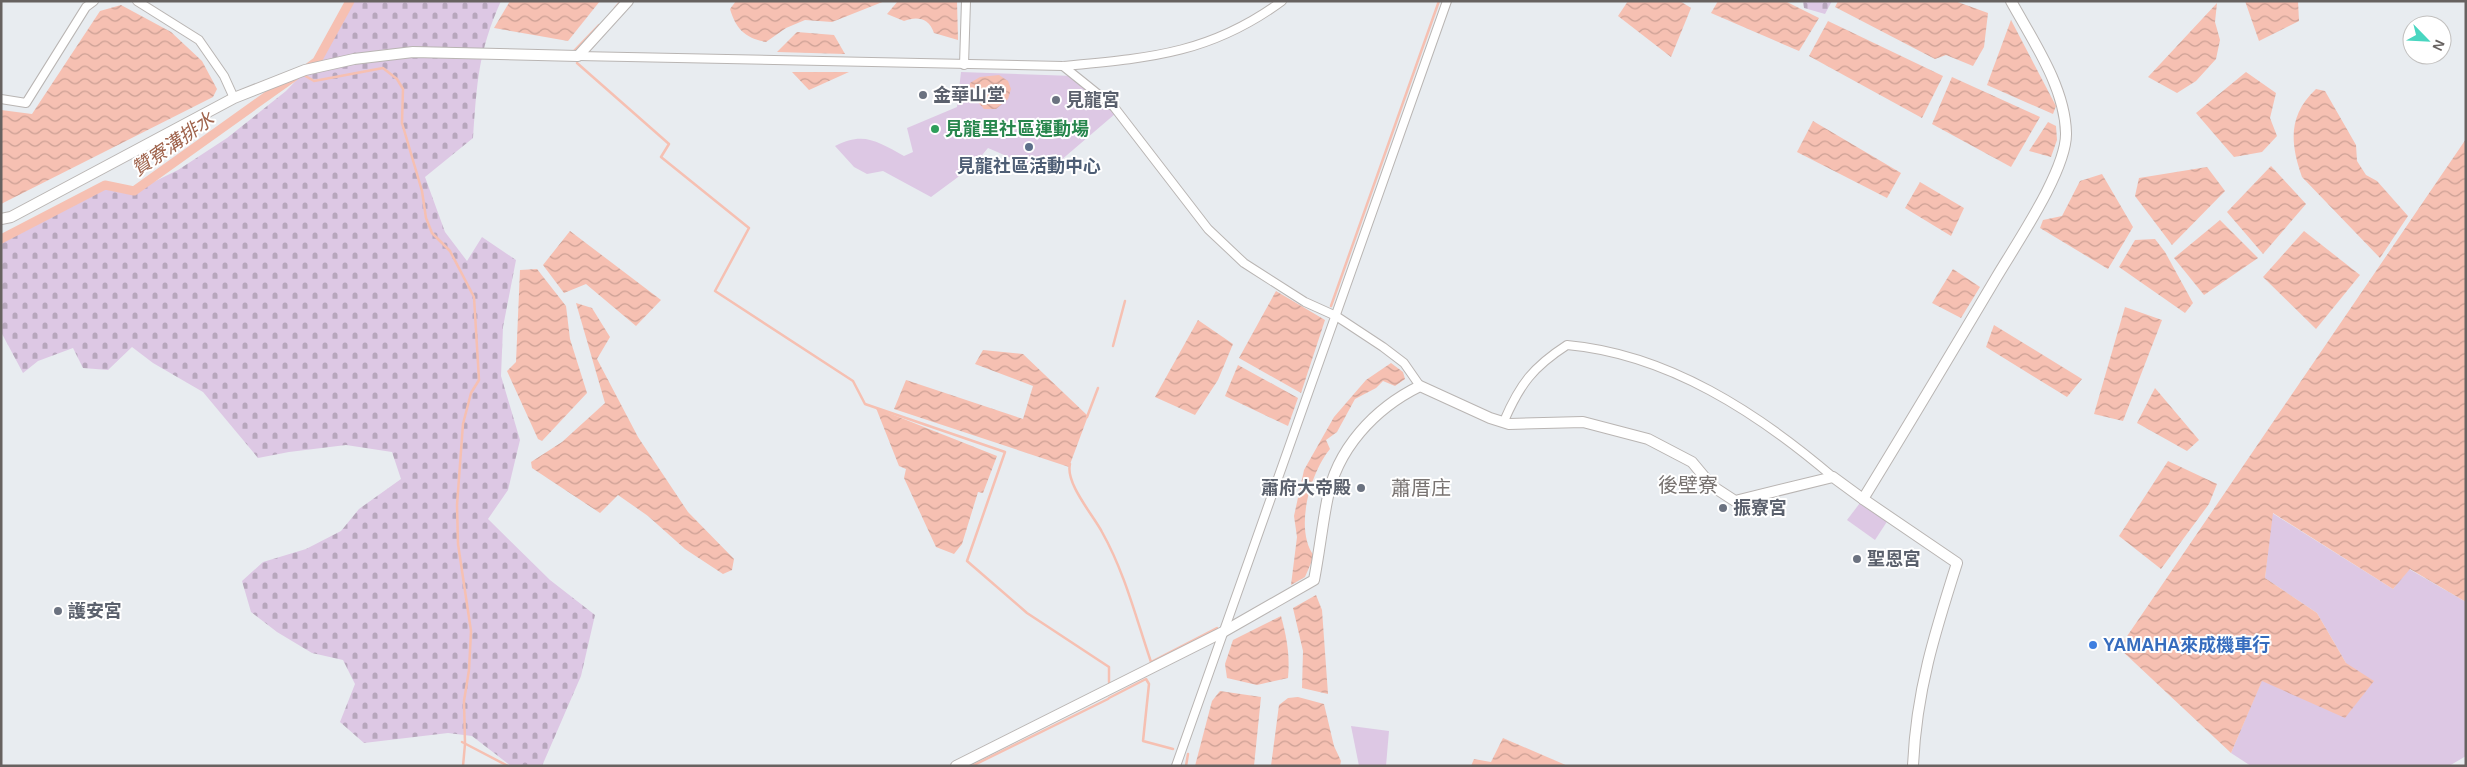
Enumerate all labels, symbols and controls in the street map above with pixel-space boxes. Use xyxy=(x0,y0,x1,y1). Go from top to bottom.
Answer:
north arrow xyxy=(2402,15,2452,65)
text: N xyxy=(2430,37,2448,53)
place label: 金華山堂 xyxy=(933,85,1005,105)
marker: 金華山堂 xyxy=(917,89,929,101)
place label: 見龍宮 xyxy=(1066,90,1120,110)
marker: 見龍宮 xyxy=(1050,94,1062,106)
water label: 贊寮溝排水 xyxy=(128,108,219,180)
place label: 見龍里社區運動場 xyxy=(945,119,1089,139)
marker: 見龍里社區運動場 xyxy=(929,123,941,135)
marker: 見龍社區活動中心 xyxy=(1023,141,1035,153)
place label: 見龍社區活動中心 xyxy=(957,156,1101,176)
district label: 後壁寮 xyxy=(1658,474,1718,496)
district label: 蕭厝庄 xyxy=(1391,477,1451,499)
place label: 蕭府大帝殿 xyxy=(1261,478,1351,498)
marker: 蕭府大帝殿 xyxy=(1355,482,1367,494)
place label: 振寮宮 xyxy=(1733,498,1787,518)
marker: 振寮宮 xyxy=(1717,502,1729,514)
place label: 聖恩宮 xyxy=(1867,549,1921,569)
marker: 聖恩宮 xyxy=(1851,553,1863,565)
place label: 護安宮 xyxy=(68,601,122,621)
marker: 護安宮 xyxy=(52,605,64,617)
place label: YAMAHA來成機車行 xyxy=(2103,634,2270,655)
marker: YAMAHA來成機車行 xyxy=(2087,639,2099,651)

